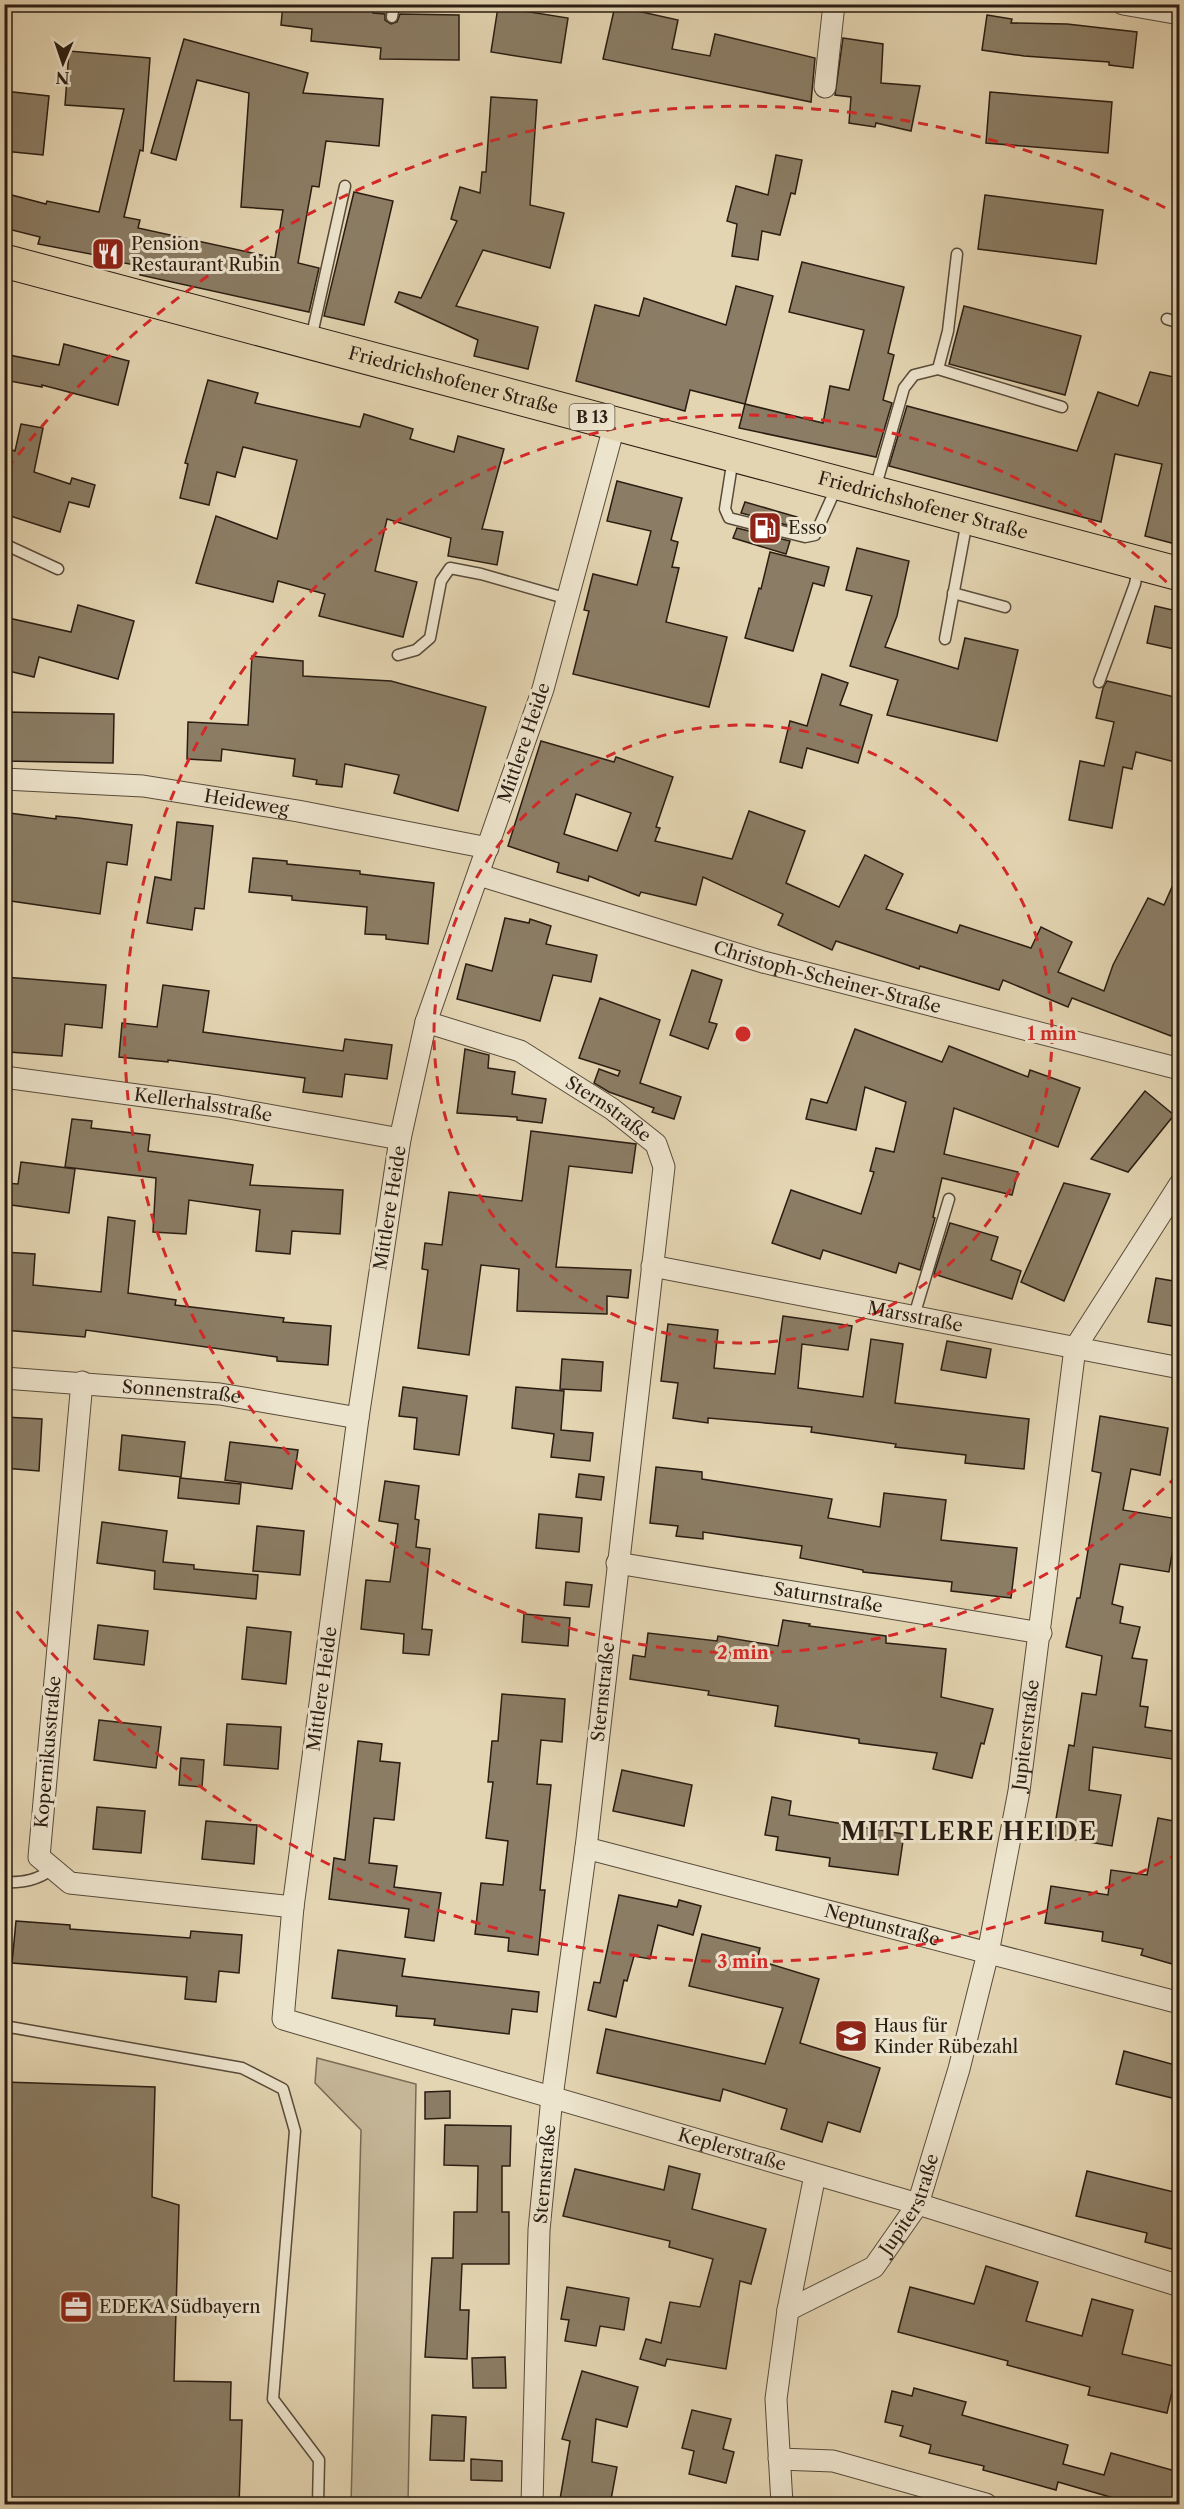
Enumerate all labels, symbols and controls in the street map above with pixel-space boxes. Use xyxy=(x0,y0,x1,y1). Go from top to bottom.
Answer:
north arrow xyxy=(33,33,93,93)
text: N xyxy=(55,68,70,88)
place label: Pension Restaurant Rubin xyxy=(131,233,280,276)
restaurant icon: Pension Restaurant Rubin xyxy=(90,236,126,272)
street label: Friedrichshofener Straße xyxy=(346,342,561,419)
road number: B 13 xyxy=(570,404,614,430)
street label: Friedrichshofener Straße xyxy=(816,467,1030,544)
fuel station icon: Esso xyxy=(747,510,783,546)
place label: Esso xyxy=(788,517,827,539)
street label: Mittlere Heide xyxy=(493,680,555,806)
street label: Heideweg xyxy=(203,785,291,820)
street label: Christoph-Scheiner-Straße xyxy=(711,936,943,1018)
text: 1 min xyxy=(1027,1023,1077,1045)
centre of rings xyxy=(733,1024,753,1044)
street label: Sternstraße xyxy=(561,1071,655,1147)
street label: Kellerhalsstraße xyxy=(132,1084,274,1127)
street label: Mittlere Heide xyxy=(369,1144,411,1272)
street label: Marsstraße xyxy=(866,1297,965,1337)
street label: Sonnenstraße xyxy=(121,1376,243,1408)
street label: Saturnstraße xyxy=(772,1578,884,1618)
street label: Mittlere Heide xyxy=(302,1625,342,1753)
street label: Sternstraße xyxy=(587,1641,619,1743)
text: 2 min xyxy=(717,1642,770,1664)
street label: Kopernikusstraße xyxy=(30,1675,66,1829)
street label: Jupiterstraße xyxy=(1008,1678,1044,1795)
district label: MITTLERE HEIDE xyxy=(841,1817,1097,1846)
street label: Neptunstraße xyxy=(822,1900,942,1951)
text: 3 min xyxy=(717,1951,769,1973)
place label: Haus für Kinder Rübezahl xyxy=(874,2015,1018,2058)
school or university icon: Haus für Kinder Rübezahl xyxy=(833,2018,869,2054)
street label: Sternstraße xyxy=(530,2123,560,2225)
street label: Keplerstraße xyxy=(675,2124,789,2176)
street label: Jupiterstraße xyxy=(873,2151,944,2262)
office icon: EDEKA Südbayern xyxy=(58,2289,94,2325)
place label: EDEKA Südbayern xyxy=(99,2296,261,2318)

